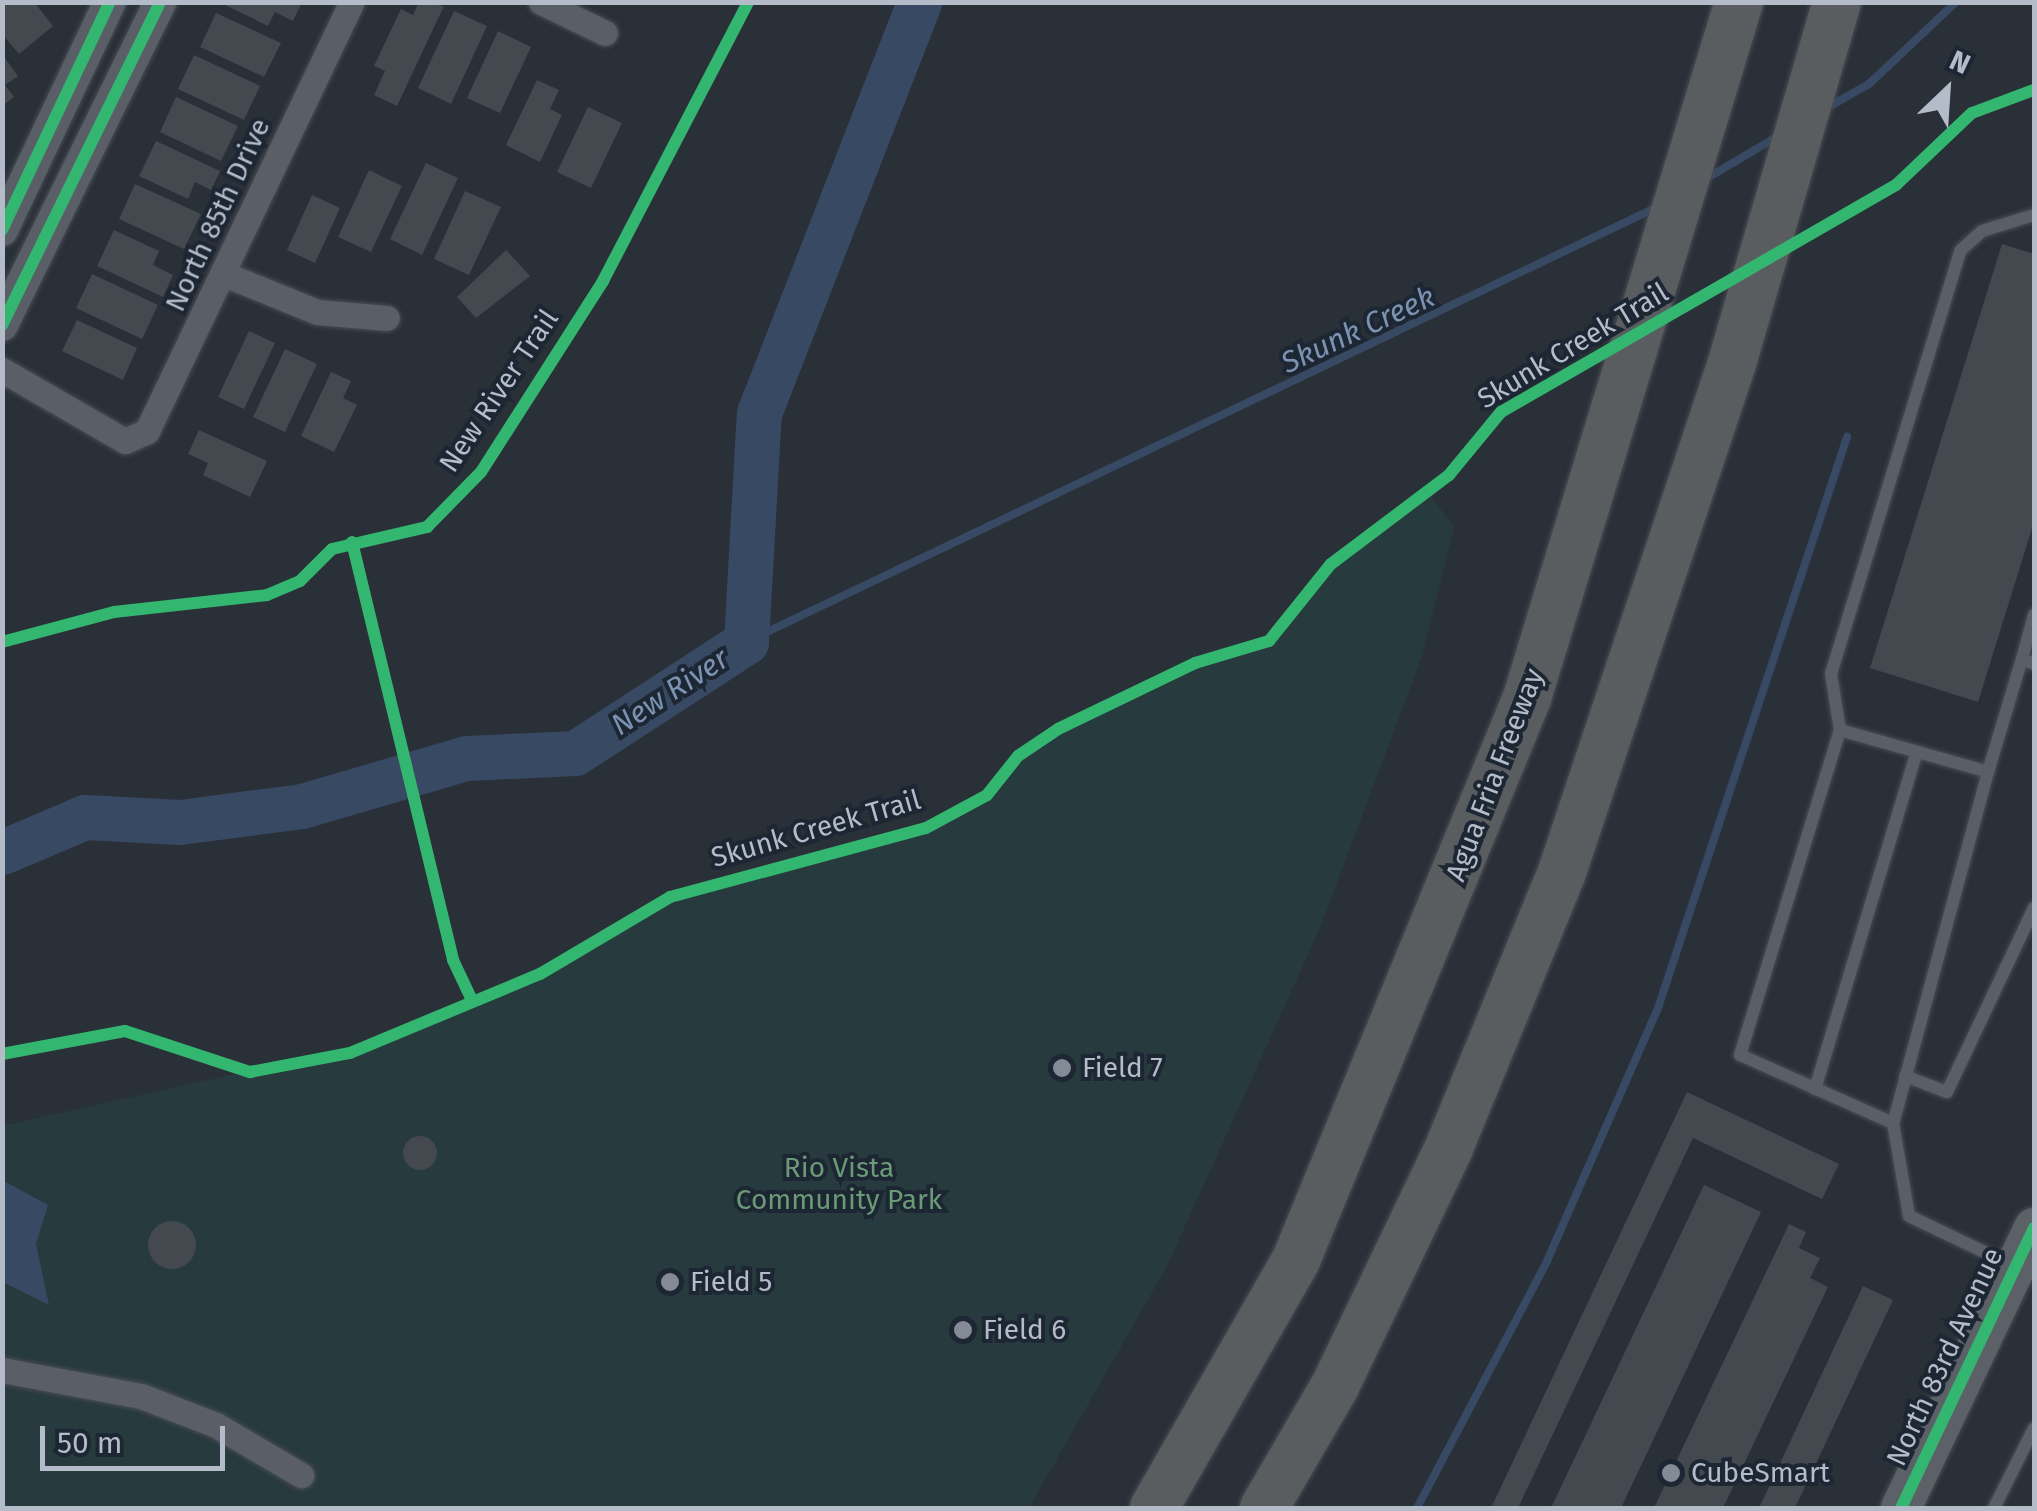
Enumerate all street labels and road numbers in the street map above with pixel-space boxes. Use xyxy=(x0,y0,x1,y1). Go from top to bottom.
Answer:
street label: North 85th Drive xyxy=(159,113,277,317)
street label: Skunk Creek Trail xyxy=(1472,276,1674,416)
street label: New River Trail xyxy=(432,303,566,479)
street label: Agua Fria Freeway xyxy=(1439,664,1551,886)
street label: Skunk Creek Trail xyxy=(707,783,925,875)
street label: North 83rd Avenue xyxy=(1880,1243,2010,1471)

